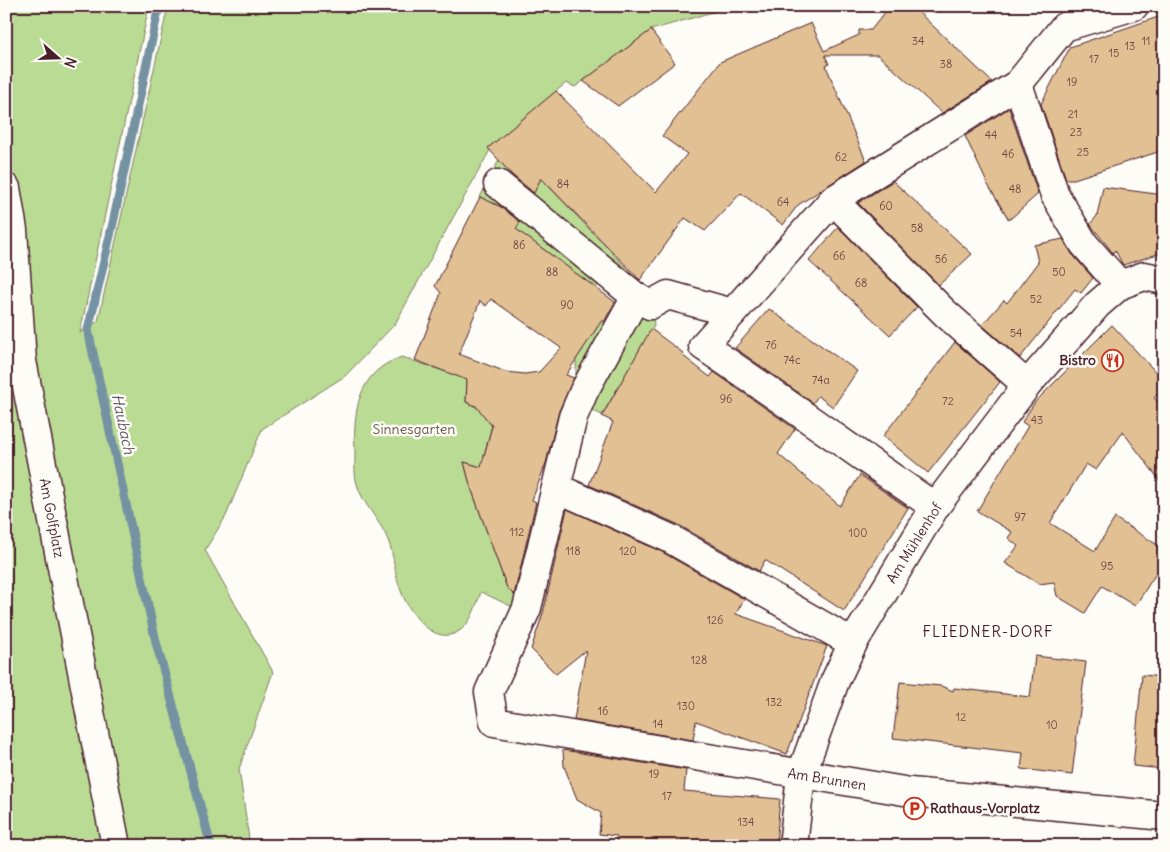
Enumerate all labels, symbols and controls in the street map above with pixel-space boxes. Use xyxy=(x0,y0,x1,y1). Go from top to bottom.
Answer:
north arrow xyxy=(32,32,82,82)
house number: 34 xyxy=(912,34,924,48)
house number: 11 xyxy=(1142,34,1150,48)
house number: 13 xyxy=(1125,39,1135,53)
house number: 15 xyxy=(1109,46,1119,60)
house number: 17 xyxy=(1089,52,1099,66)
text: N xyxy=(60,55,80,70)
house number: 38 xyxy=(940,57,952,71)
house number: 19 xyxy=(1067,75,1077,89)
house number: 21 xyxy=(1068,107,1078,121)
house number: 23 xyxy=(1070,125,1082,139)
house number: 44 xyxy=(985,128,997,142)
house number: 25 xyxy=(1077,145,1089,159)
house number: 46 xyxy=(1002,147,1014,161)
house number: 62 xyxy=(835,150,847,164)
house number: 84 xyxy=(557,177,569,191)
house number: 48 xyxy=(1009,182,1021,196)
house number: 64 xyxy=(777,195,789,209)
house number: 60 xyxy=(879,199,893,213)
house number: 58 xyxy=(911,221,923,235)
house number: 86 xyxy=(513,238,525,252)
house number: 66 xyxy=(833,249,845,263)
house number: 56 xyxy=(935,252,947,266)
house number: 88 xyxy=(546,265,558,279)
house number: 50 xyxy=(1052,265,1066,279)
house number: 68 xyxy=(855,276,867,290)
house number: 52 xyxy=(1030,292,1042,306)
house number: 90 xyxy=(560,298,574,312)
house number: 54 xyxy=(1010,326,1022,340)
house number: 76 xyxy=(765,338,777,352)
restaurant icon: Bistro xyxy=(1100,348,1124,372)
place label: Bistro xyxy=(1059,351,1096,369)
house number: 74c xyxy=(783,353,801,367)
house number: 74a xyxy=(812,373,830,387)
water label: Haubach xyxy=(108,392,139,456)
house number: 96 xyxy=(720,392,732,406)
house number: 72 xyxy=(942,394,954,408)
house number: 43 xyxy=(1031,413,1043,427)
park label: Sinnesgarten xyxy=(373,420,455,438)
street label: Am Golfplatz xyxy=(35,477,69,560)
street label: Am Mühlenhof xyxy=(882,499,946,587)
house number: 97 xyxy=(1014,510,1026,524)
house number: 112 xyxy=(510,525,524,539)
house number: 100 xyxy=(849,526,867,540)
house number: 118 xyxy=(565,544,581,558)
house number: 120 xyxy=(619,544,637,558)
house number: 95 xyxy=(1101,559,1113,573)
house number: 126 xyxy=(707,613,723,627)
district label: FLIEDNER-DORF xyxy=(923,622,1053,641)
house number: 128 xyxy=(691,653,707,667)
house number: 132 xyxy=(766,695,782,709)
house number: 130 xyxy=(677,699,695,713)
house number: 16 xyxy=(598,704,608,718)
house number: 12 xyxy=(956,710,966,724)
house number: 14 xyxy=(653,717,663,731)
house number: 10 xyxy=(1046,718,1058,732)
street label: Am Brunnen xyxy=(786,764,868,794)
house number: 19 xyxy=(649,767,659,781)
house number: 17 xyxy=(662,789,672,803)
parking icon: Rathaus-Vorplatz xyxy=(902,796,926,820)
place label: Rathaus-Vorplatz xyxy=(930,799,1040,817)
house number: 134 xyxy=(738,815,754,829)

